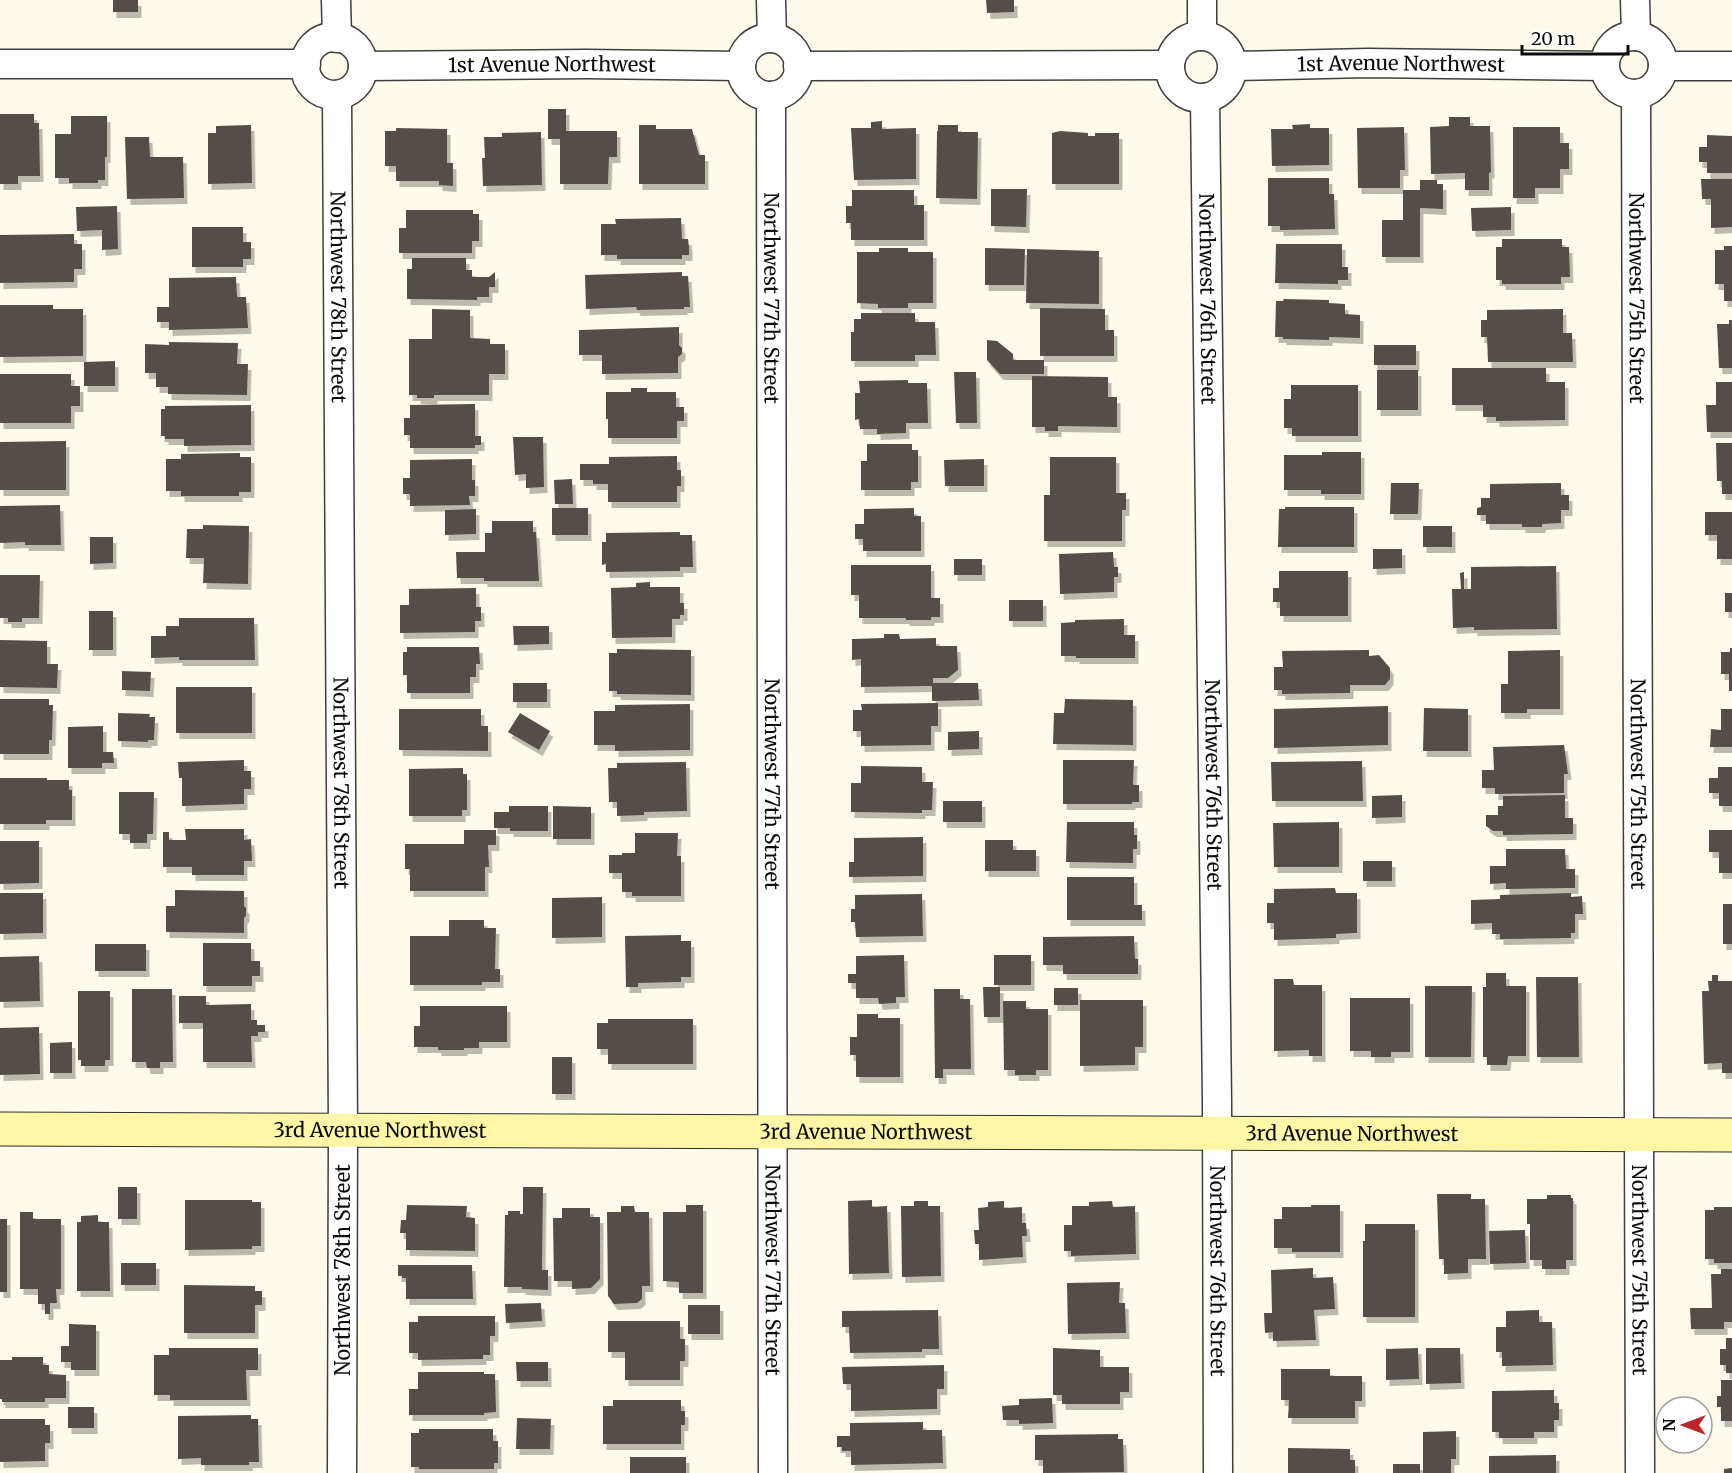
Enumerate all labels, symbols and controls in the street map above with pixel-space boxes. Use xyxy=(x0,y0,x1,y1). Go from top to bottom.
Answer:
scale bar xyxy=(1522,18,1628,56)
text: 20 m xyxy=(1531,27,1575,50)
street label: 1st Avenue Northwest xyxy=(1297,50,1505,77)
street label: 1st Avenue Northwest xyxy=(448,51,656,77)
street label: Northwest 78th Street xyxy=(326,191,352,403)
street label: Northwest 77th Street xyxy=(759,192,784,404)
street label: Northwest 75th Street xyxy=(1624,192,1650,404)
street label: Northwest 76th Street xyxy=(1194,193,1222,405)
street label: Northwest 78th Street xyxy=(328,677,355,889)
street label: Northwest 77th Street xyxy=(760,678,785,890)
street label: Northwest 75th Street xyxy=(1626,678,1651,890)
street label: Northwest 76th Street xyxy=(1200,679,1227,891)
street label: 3rd Avenue Northwest xyxy=(274,1117,487,1143)
street label: 3rd Avenue Northwest xyxy=(760,1119,973,1144)
street label: 3rd Avenue Northwest xyxy=(1246,1120,1459,1146)
street label: Northwest 78th Street xyxy=(330,1164,355,1376)
street label: Northwest 77th Street xyxy=(761,1164,786,1376)
street label: Northwest 75th Street xyxy=(1627,1164,1653,1376)
street label: Northwest 76th Street xyxy=(1205,1165,1231,1377)
north arrow xyxy=(1654,1395,1714,1455)
text: N xyxy=(1659,1418,1679,1431)

